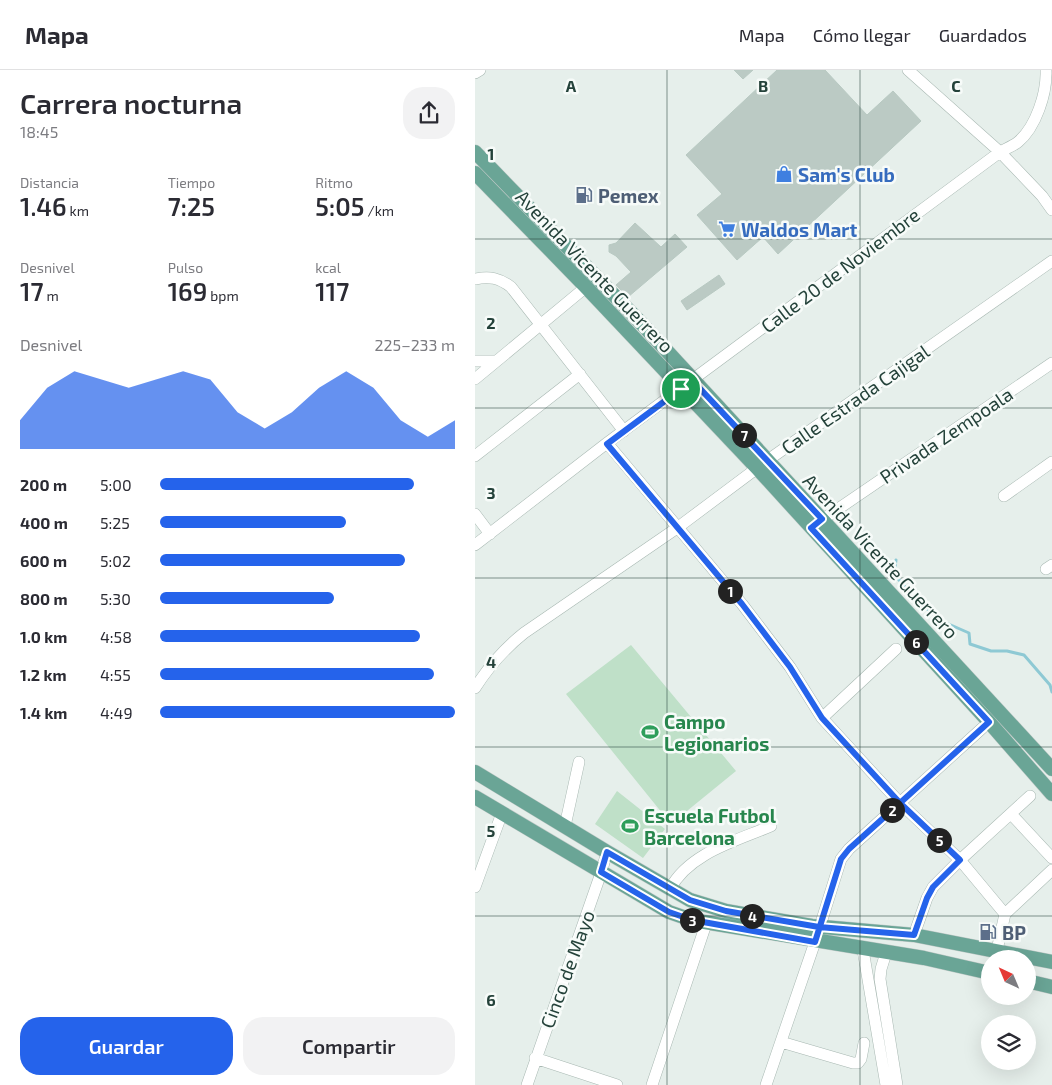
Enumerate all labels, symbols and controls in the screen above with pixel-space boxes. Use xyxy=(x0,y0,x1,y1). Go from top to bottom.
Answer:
text: Mapa xyxy=(25,20,89,49)
text: Mapa xyxy=(739,24,785,46)
text: Cómo llegar xyxy=(813,24,911,46)
text: Guardados xyxy=(939,24,1027,46)
text: A xyxy=(566,76,577,95)
text: B xyxy=(758,76,768,95)
text: C xyxy=(951,76,961,95)
text: Carrera nocturna xyxy=(20,86,242,120)
button: share xyxy=(403,87,455,139)
text: 18:45 xyxy=(20,122,58,141)
text: 1 xyxy=(488,144,494,163)
place label: Sam's Club xyxy=(798,163,895,186)
shop icon: Sam's Club xyxy=(774,164,794,184)
text: Distancia xyxy=(20,174,79,191)
text: Tiempo xyxy=(168,174,215,191)
text: Ritmo xyxy=(315,174,353,191)
place label: Pemex xyxy=(598,184,659,207)
street label: Avenida Vicente Guerrero xyxy=(511,185,679,357)
fuel station icon: Pemex xyxy=(574,185,594,205)
text: 1.46 xyxy=(20,191,67,221)
text: 7:25 xyxy=(168,191,215,221)
text: 5:05 xyxy=(315,191,364,221)
text: km xyxy=(67,202,89,219)
text: /km xyxy=(364,202,394,219)
street label: Calle 20 de Noviembre xyxy=(756,203,924,337)
place label: Waldos Mart xyxy=(741,218,857,241)
supermarket icon: Waldos Mart xyxy=(717,219,737,239)
text: Desnivel xyxy=(20,259,75,276)
text: Pulso xyxy=(168,259,203,276)
text: kcal xyxy=(315,259,341,276)
text: 17 xyxy=(20,276,43,306)
text: 169 xyxy=(168,276,207,306)
text: 117 xyxy=(315,276,349,306)
text: m xyxy=(43,287,59,304)
text: bpm xyxy=(207,287,239,304)
text: 2 xyxy=(486,313,496,332)
text: Desnivel xyxy=(20,335,82,354)
text: 225–233 m xyxy=(375,335,455,354)
street label: Calle Estrada Cajigal xyxy=(777,339,934,459)
pin xyxy=(660,368,702,410)
icon: arrive xyxy=(667,375,695,403)
street label: Privada Zempoala xyxy=(875,382,1017,488)
pin: 7 xyxy=(731,422,757,448)
text: 7 xyxy=(741,427,748,444)
street label: Avenida Vicente Guerrero xyxy=(799,469,963,643)
text: 200 m xyxy=(20,475,67,494)
text: 5:00 xyxy=(100,475,132,494)
text: 3 xyxy=(486,483,496,502)
text: 400 m xyxy=(20,513,68,532)
text: 5:25 xyxy=(100,513,130,532)
text: 600 m xyxy=(20,551,67,570)
text: 5:02 xyxy=(100,551,131,570)
pin: 1 xyxy=(717,578,743,604)
text: 1 xyxy=(727,583,734,600)
text: 800 m xyxy=(20,589,68,608)
text: 5:30 xyxy=(100,589,131,608)
text: 1.0 km xyxy=(20,627,67,646)
text: 4:58 xyxy=(100,627,132,646)
pin: 6 xyxy=(903,630,929,654)
text: 6 xyxy=(912,634,921,651)
text: 4 xyxy=(486,652,496,671)
text: 1.2 km xyxy=(20,665,67,684)
text: 4:55 xyxy=(100,665,131,684)
text: 1.4 km xyxy=(20,703,67,722)
text: 4:49 xyxy=(100,703,133,722)
place label: Campo Legionarios xyxy=(664,710,769,755)
sports icon: Campo Legionarios xyxy=(640,722,660,742)
pin: 2 xyxy=(879,798,905,822)
text: 2 xyxy=(888,802,897,819)
place label: Escuela Futbol Barcelona xyxy=(644,804,777,849)
sports icon: Escuela Futbol Barcelona xyxy=(620,816,640,836)
text: 5 xyxy=(487,821,496,840)
pin: 5 xyxy=(927,828,951,852)
text: 5 xyxy=(936,832,943,849)
pin: 4 xyxy=(739,904,765,928)
street label: Cinco de Mayo xyxy=(535,907,599,1031)
pin: 3 xyxy=(679,908,705,932)
text: 4 xyxy=(748,908,757,925)
text: 3 xyxy=(689,912,696,929)
place label: BP xyxy=(1002,921,1026,944)
fuel station icon: BP xyxy=(978,922,998,942)
north arrow xyxy=(981,950,1036,1005)
map controls xyxy=(981,950,1036,1070)
text: 6 xyxy=(486,990,496,1009)
button: layers xyxy=(981,1015,1036,1070)
button: Guardar xyxy=(20,1017,233,1075)
button: Compartir xyxy=(243,1017,455,1075)

